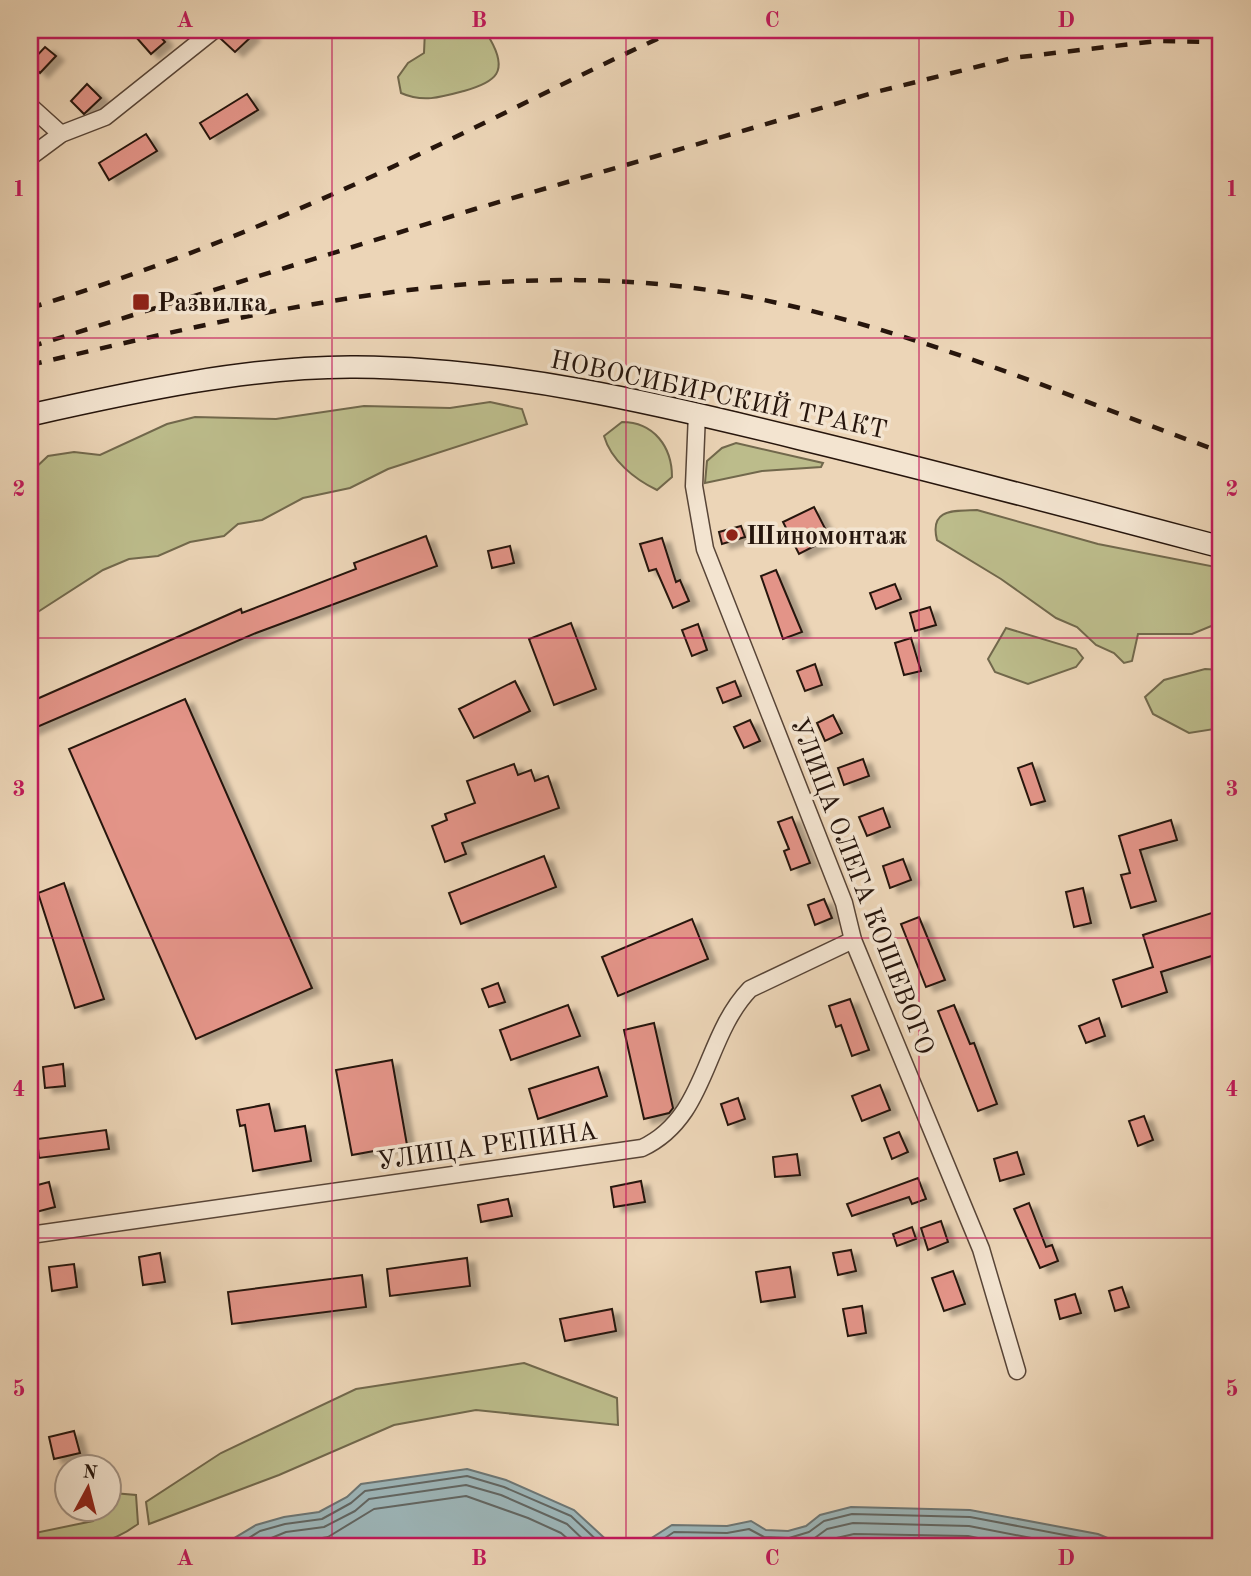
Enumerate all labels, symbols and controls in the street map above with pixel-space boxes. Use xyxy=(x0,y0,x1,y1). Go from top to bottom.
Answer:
text: A xyxy=(176,9,194,32)
text: B xyxy=(471,9,487,32)
text: C xyxy=(764,9,780,32)
text: D xyxy=(1057,9,1075,32)
text: 1 xyxy=(12,178,26,201)
text: 1 xyxy=(1225,178,1239,201)
place label: Развилка xyxy=(157,291,267,317)
marker: Развилка xyxy=(131,292,151,312)
street label: НОВОСИБИРСКИЙ ТРАКТ xyxy=(548,343,890,444)
text: 2 xyxy=(12,478,26,501)
text: 2 xyxy=(1225,478,1239,501)
place label: Шиномонтаж xyxy=(746,524,907,550)
marker: Шиномонтаж xyxy=(724,527,740,543)
street label: УЛИЦА ОЛЕГА КОШЕВОГО xyxy=(785,715,938,1059)
text: 3 xyxy=(12,778,26,801)
text: 3 xyxy=(1225,778,1239,801)
text: 4 xyxy=(12,1078,26,1101)
text: 4 xyxy=(1225,1078,1239,1101)
street label: УЛИЦА РЕПИНА xyxy=(375,1119,599,1175)
text: 5 xyxy=(12,1378,26,1401)
text: 5 xyxy=(1225,1378,1239,1401)
north arrow xyxy=(52,1454,122,1524)
text: N xyxy=(81,1463,99,1484)
text: A xyxy=(176,1547,194,1570)
text: B xyxy=(471,1547,487,1570)
text: C xyxy=(764,1547,780,1570)
text: D xyxy=(1057,1547,1075,1570)

